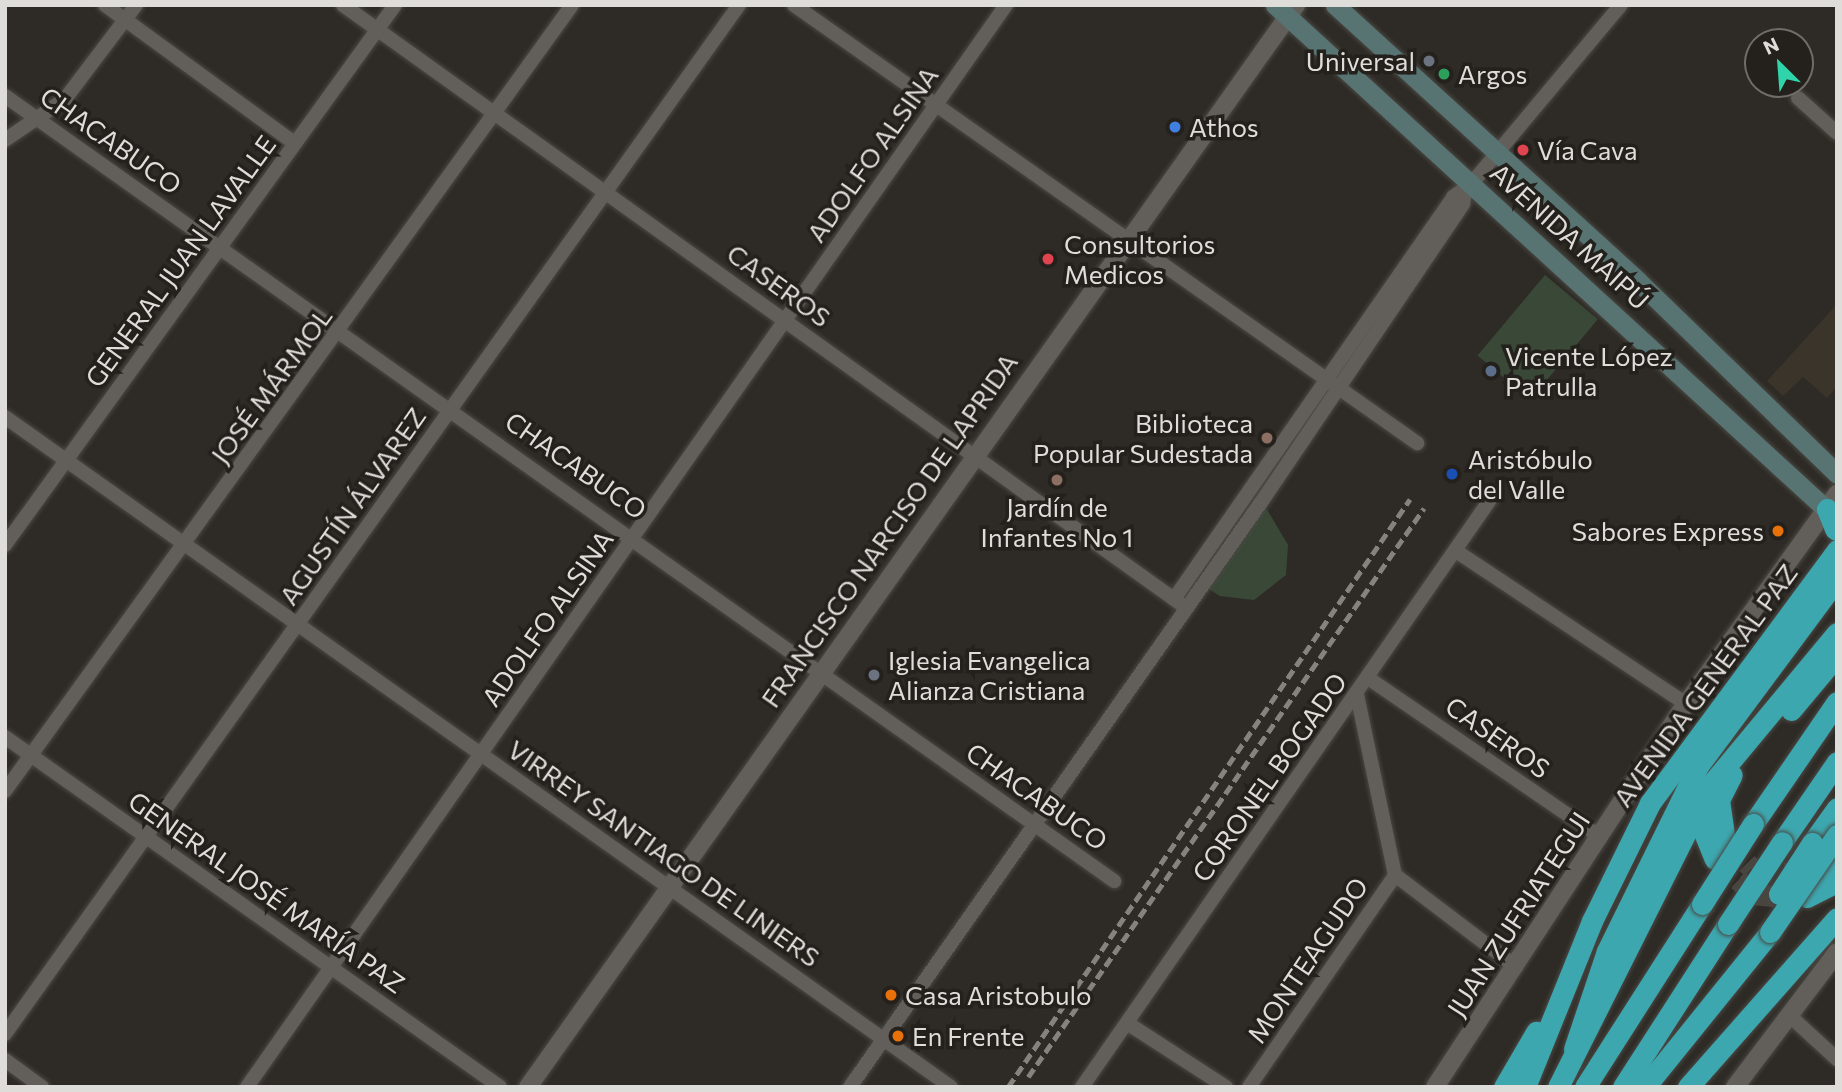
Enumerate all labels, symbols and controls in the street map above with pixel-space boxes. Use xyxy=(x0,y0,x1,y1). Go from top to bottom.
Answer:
north arrow xyxy=(1744,28,1814,98)
text: N xyxy=(1759,32,1782,59)
place label: Universal xyxy=(1306,45,1415,77)
marker: Universal xyxy=(1421,53,1437,69)
place label: Argos xyxy=(1458,58,1527,90)
street label: ADOLFO ALSINA xyxy=(800,60,944,248)
marker: Argos xyxy=(1436,66,1452,82)
street label: CHACABUCO xyxy=(34,80,188,200)
place label: Athos xyxy=(1189,111,1259,143)
marker: Athos xyxy=(1167,119,1183,135)
street label: GENERAL JUAN LAVALLE xyxy=(78,129,282,393)
place label: Vía Cava xyxy=(1537,134,1638,166)
marker: Vía Cava xyxy=(1515,142,1531,158)
street label: AVENIDA MAIPÚ xyxy=(1484,157,1656,315)
place label: Consultorios Medicos xyxy=(1064,228,1215,290)
street label: CASEROS xyxy=(721,237,837,333)
marker: Consultorios Medicos xyxy=(1038,249,1058,269)
street label: JOSÉ MÁRMOL xyxy=(204,301,338,469)
place label: Vicente López Patrulla xyxy=(1505,340,1673,402)
street label: FRANCISCO NARCISO DE LAPRIDA xyxy=(754,347,1024,713)
marker: Vicente López Patrulla xyxy=(1483,363,1499,379)
street label: AGUSTÍN ÁLVAREZ xyxy=(272,401,432,611)
street label: CHACABUCO xyxy=(499,405,653,525)
place label: Biblioteca Popular Sudestada xyxy=(1033,407,1253,468)
marker: Biblioteca Popular Sudestada xyxy=(1259,430,1275,446)
place label: Aristóbulo del Valle xyxy=(1468,443,1593,504)
marker: Aristóbulo del Valle xyxy=(1442,464,1462,484)
marker: Jardín de Infantes No 1 xyxy=(1049,472,1065,488)
place label: Jardín de Infantes No 1 xyxy=(981,491,1133,552)
place label: Sabores Express xyxy=(1572,515,1764,547)
marker: Sabores Express xyxy=(1770,523,1786,539)
street label: ADOLFO ALSINA xyxy=(475,524,619,712)
street label: AVENIDA GENERAL PAZ xyxy=(1606,557,1804,813)
place label: Iglesia Evangelica Alianza Cristiana xyxy=(888,644,1091,706)
marker: Iglesia Evangelica Alianza Cristiana xyxy=(866,667,882,683)
street label: CORONEL BOGADO xyxy=(1185,667,1353,887)
street label: CASEROS xyxy=(1440,690,1556,784)
street label: VIRREY SANTIAGO DE LINIERS xyxy=(502,733,826,973)
street label: CHACABUCO xyxy=(960,736,1114,856)
street label: GENERAL JOSÉ MARÍA PAZ xyxy=(123,785,411,999)
street label: JUAN ZUFRIATEGUI xyxy=(1440,806,1596,1022)
street label: MONTEAGUDO xyxy=(1240,871,1374,1049)
place label: Casa Aristobulo xyxy=(905,979,1092,1011)
marker: Casa Aristobulo xyxy=(883,987,899,1003)
place label: En Frente xyxy=(912,1020,1025,1052)
marker: En Frente xyxy=(890,1028,906,1044)

